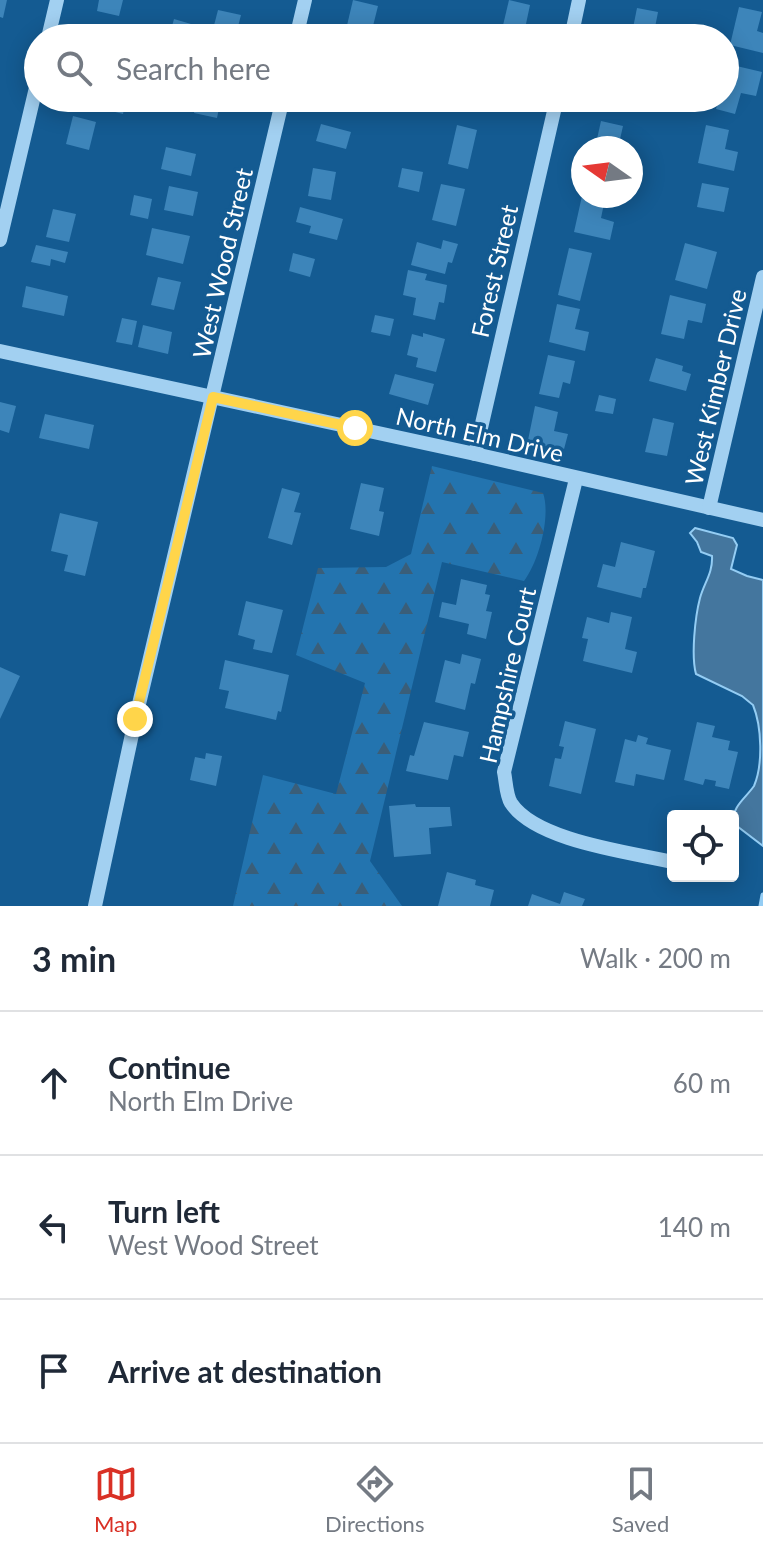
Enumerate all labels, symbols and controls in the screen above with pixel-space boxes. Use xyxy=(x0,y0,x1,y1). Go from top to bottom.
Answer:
search box xyxy=(24,24,739,112)
icon: search xyxy=(52,46,96,90)
text: Search here xyxy=(116,50,271,86)
north arrow xyxy=(571,136,643,208)
street label: West Wood Street xyxy=(186,165,258,361)
street label: Forest Street xyxy=(465,201,523,340)
street label: West Kimber Drive xyxy=(678,286,752,488)
street label: North Elm Drive xyxy=(393,401,567,467)
route start xyxy=(337,410,373,446)
street label: Hampshire Court xyxy=(473,584,541,766)
route end xyxy=(117,701,153,737)
map controls xyxy=(667,810,739,882)
button: locate xyxy=(667,810,739,882)
text: 3 min xyxy=(32,938,116,979)
text: Walk · 200 m xyxy=(580,942,731,974)
text: Continue xyxy=(108,1049,231,1085)
icon: ahead xyxy=(32,1061,76,1105)
text: 60 m xyxy=(673,1067,731,1099)
text: North Elm Drive xyxy=(108,1085,293,1117)
text: Turn left xyxy=(108,1193,220,1229)
icon: left xyxy=(32,1205,76,1249)
text: 140 m xyxy=(658,1211,731,1243)
text: West Wood Street xyxy=(108,1229,319,1261)
icon: arrive xyxy=(32,1349,76,1393)
text: Arrive at destination xyxy=(108,1353,382,1389)
tab: Map xyxy=(94,1462,138,1537)
tab: Directions xyxy=(325,1462,424,1537)
tab: Saved xyxy=(612,1462,669,1537)

